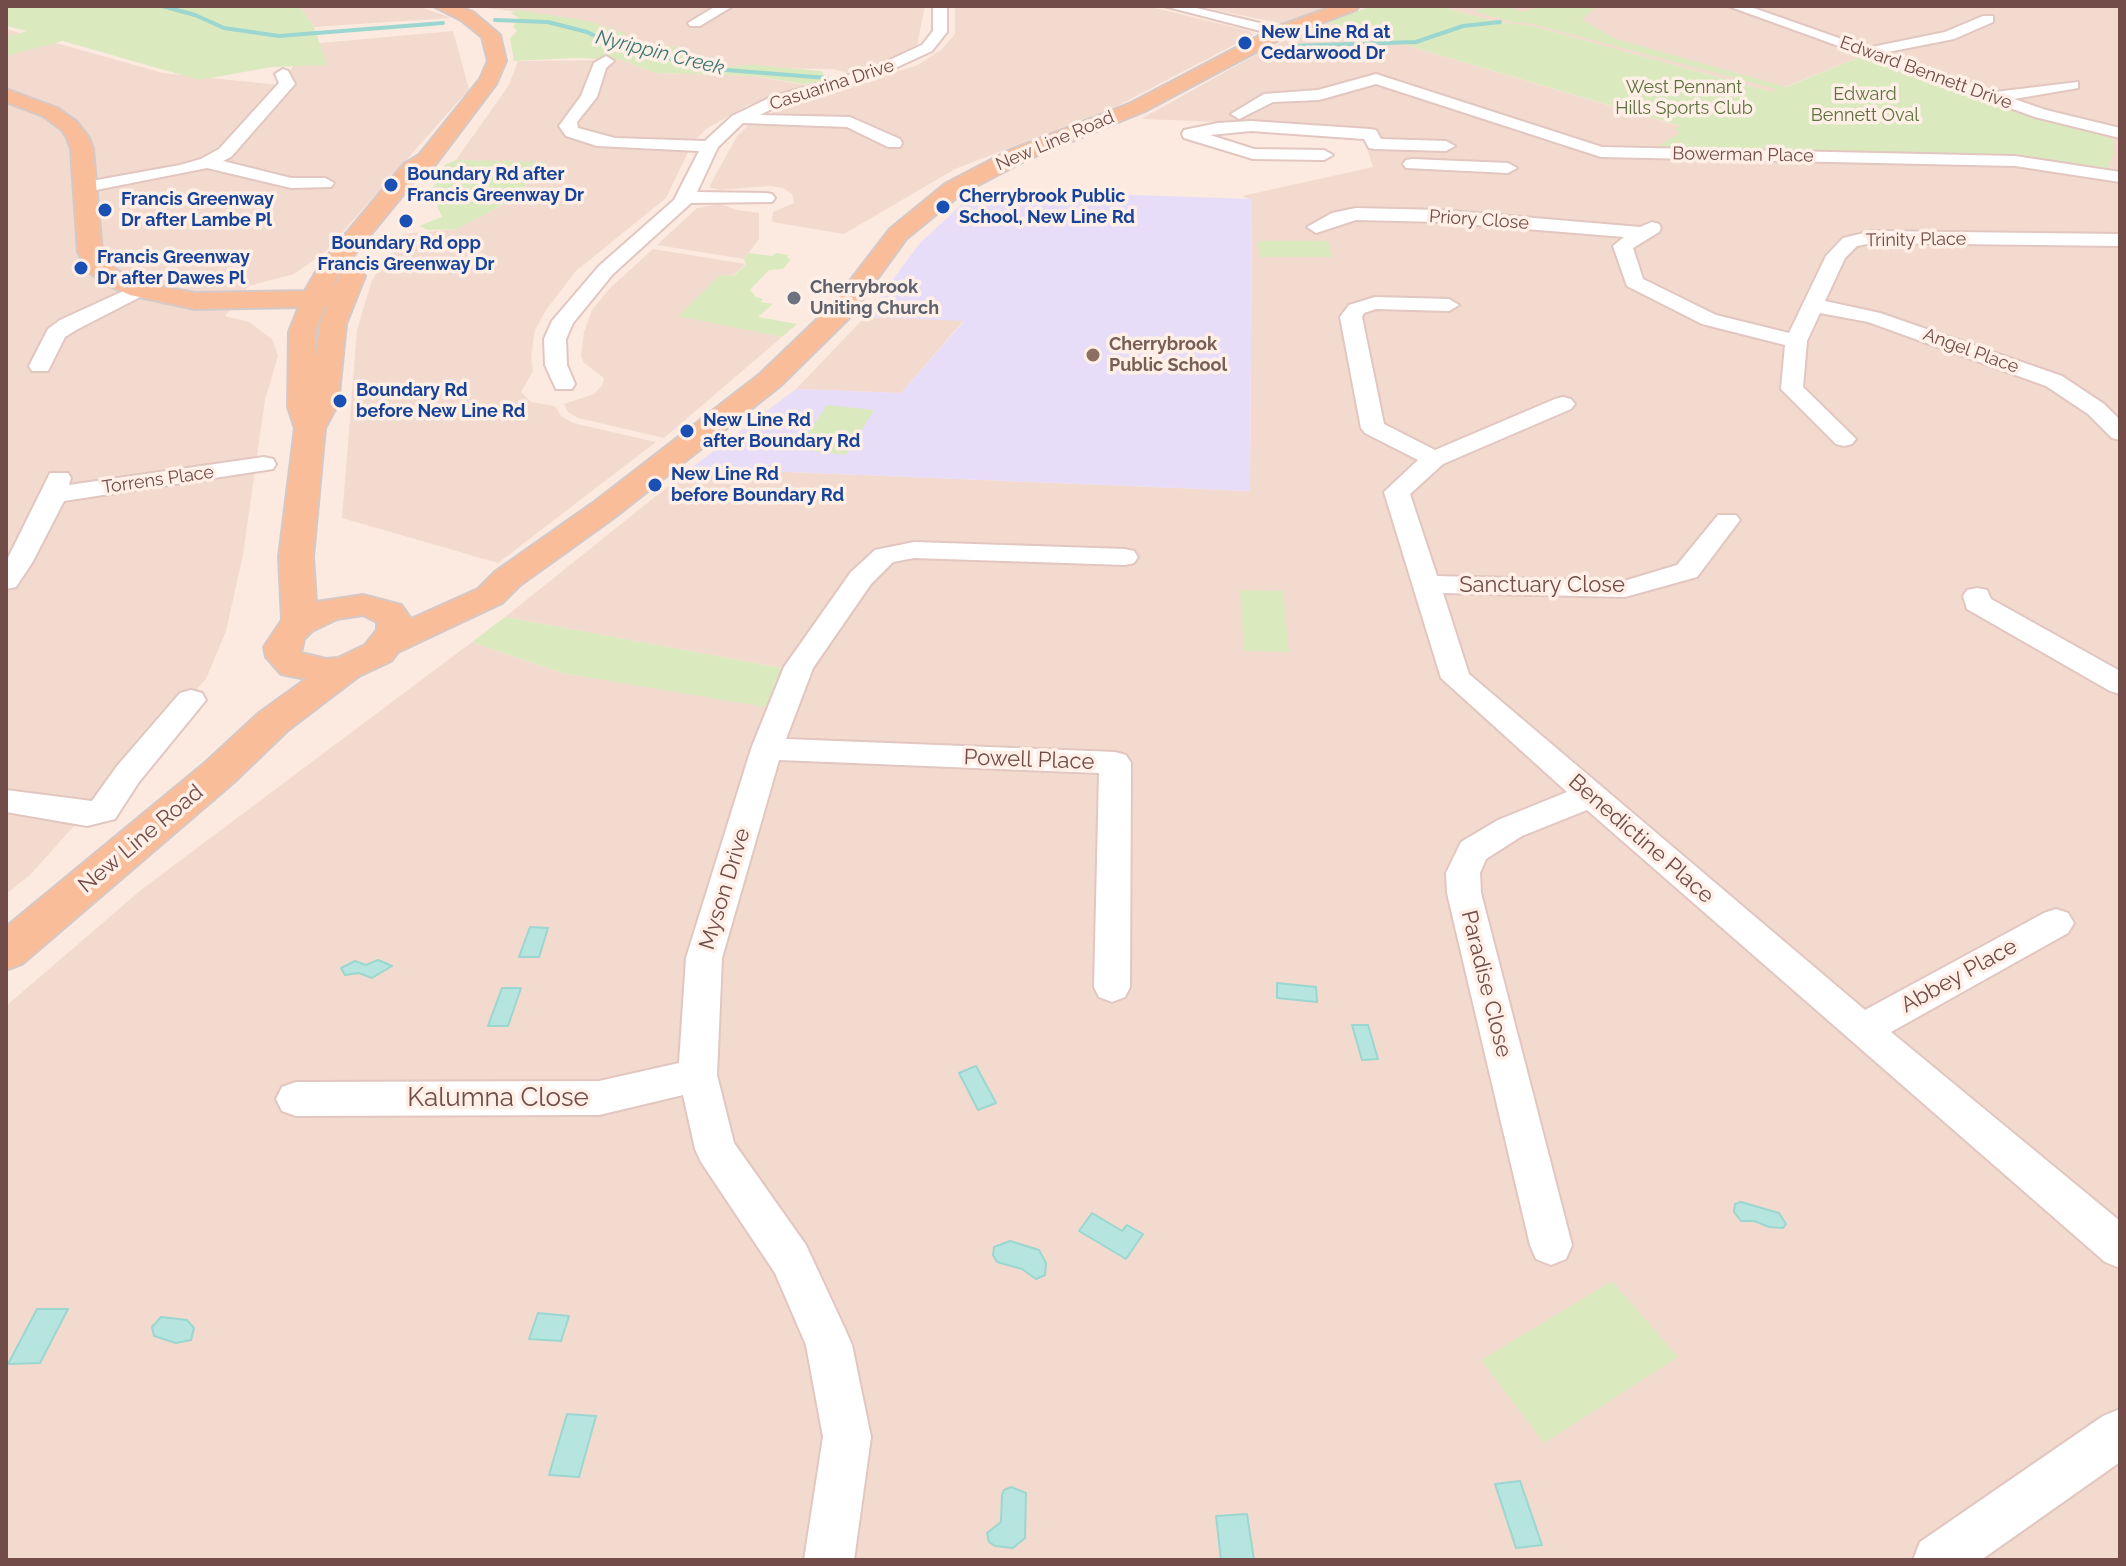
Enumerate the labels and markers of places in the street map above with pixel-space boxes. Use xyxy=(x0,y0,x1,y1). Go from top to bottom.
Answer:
place label: New Line Rd at Cedarwood Dr xyxy=(1261,22,1390,64)
marker: New Line Rd at Cedarwood Dr xyxy=(1236,34,1254,52)
place label: Boundary Rd after Francis Greenway Dr xyxy=(407,164,584,206)
marker: Boundary Rd after Francis Greenway Dr xyxy=(382,176,400,194)
place label: Cherrybrook Public School, New Line Rd xyxy=(959,186,1135,228)
place label: Francis Greenway Dr after Lambe Pl xyxy=(121,189,274,232)
marker: Cherrybrook Public School, New Line Rd xyxy=(934,198,952,216)
marker: Francis Greenway Dr after Lambe Pl xyxy=(96,201,114,219)
marker: Boundary Rd opp Francis Greenway Dr xyxy=(397,212,415,230)
place label: Boundary Rd opp Francis Greenway Dr xyxy=(318,233,494,276)
place label: Francis Greenway Dr after Dawes Pl xyxy=(97,247,250,290)
marker: Francis Greenway Dr after Dawes Pl xyxy=(72,259,90,277)
place label: Cherrybrook Uniting Church xyxy=(810,277,939,320)
marker: Cherrybrook Uniting Church xyxy=(785,289,803,307)
place label: Cherrybrook Public School xyxy=(1109,334,1227,376)
marker: Cherrybrook Public School xyxy=(1084,346,1102,364)
place label: Boundary Rd before New Line Rd xyxy=(356,380,525,422)
marker: Boundary Rd before New Line Rd xyxy=(331,392,349,410)
place label: New Line Rd after Boundary Rd xyxy=(703,410,860,452)
marker: New Line Rd after Boundary Rd xyxy=(678,422,696,440)
place label: New Line Rd before Boundary Rd xyxy=(671,464,844,506)
marker: New Line Rd before Boundary Rd xyxy=(646,476,664,494)

